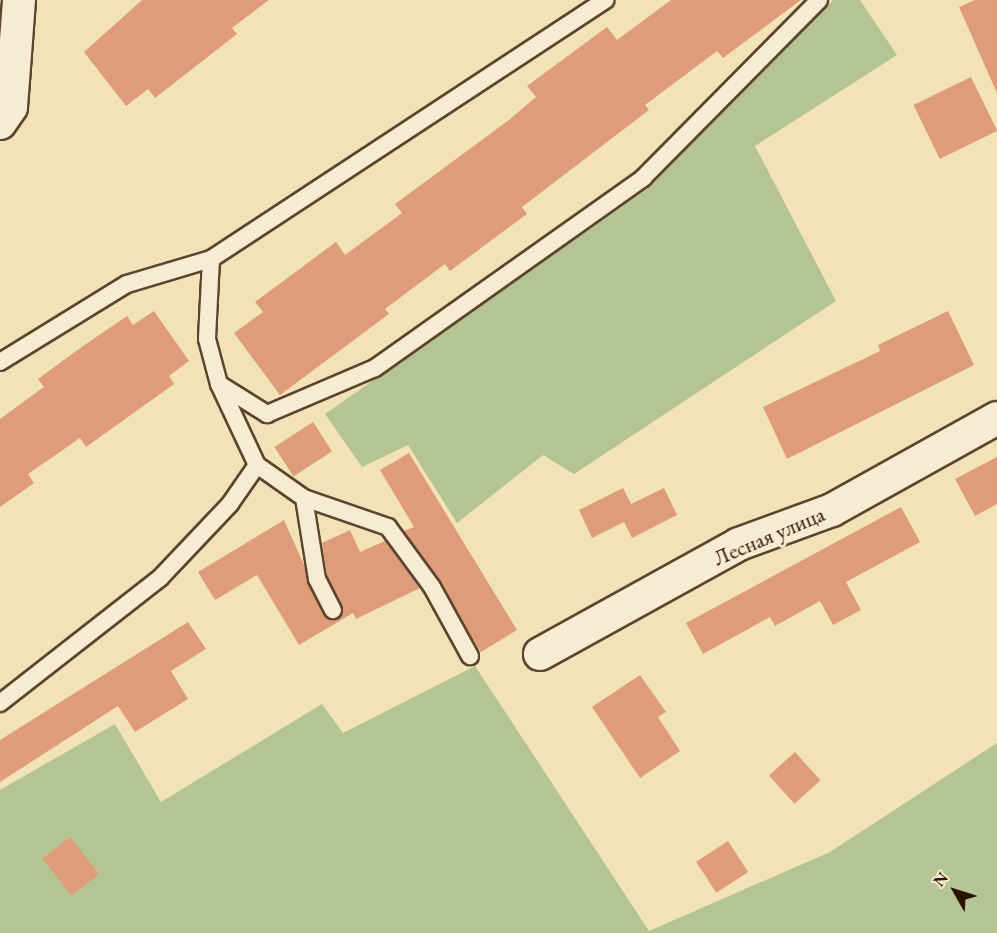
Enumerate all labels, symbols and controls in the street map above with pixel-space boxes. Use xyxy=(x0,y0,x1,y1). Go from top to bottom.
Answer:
street label: Лесная улица xyxy=(709,501,829,571)
north arrow xyxy=(925,861,985,921)
text: N xyxy=(928,868,953,891)

